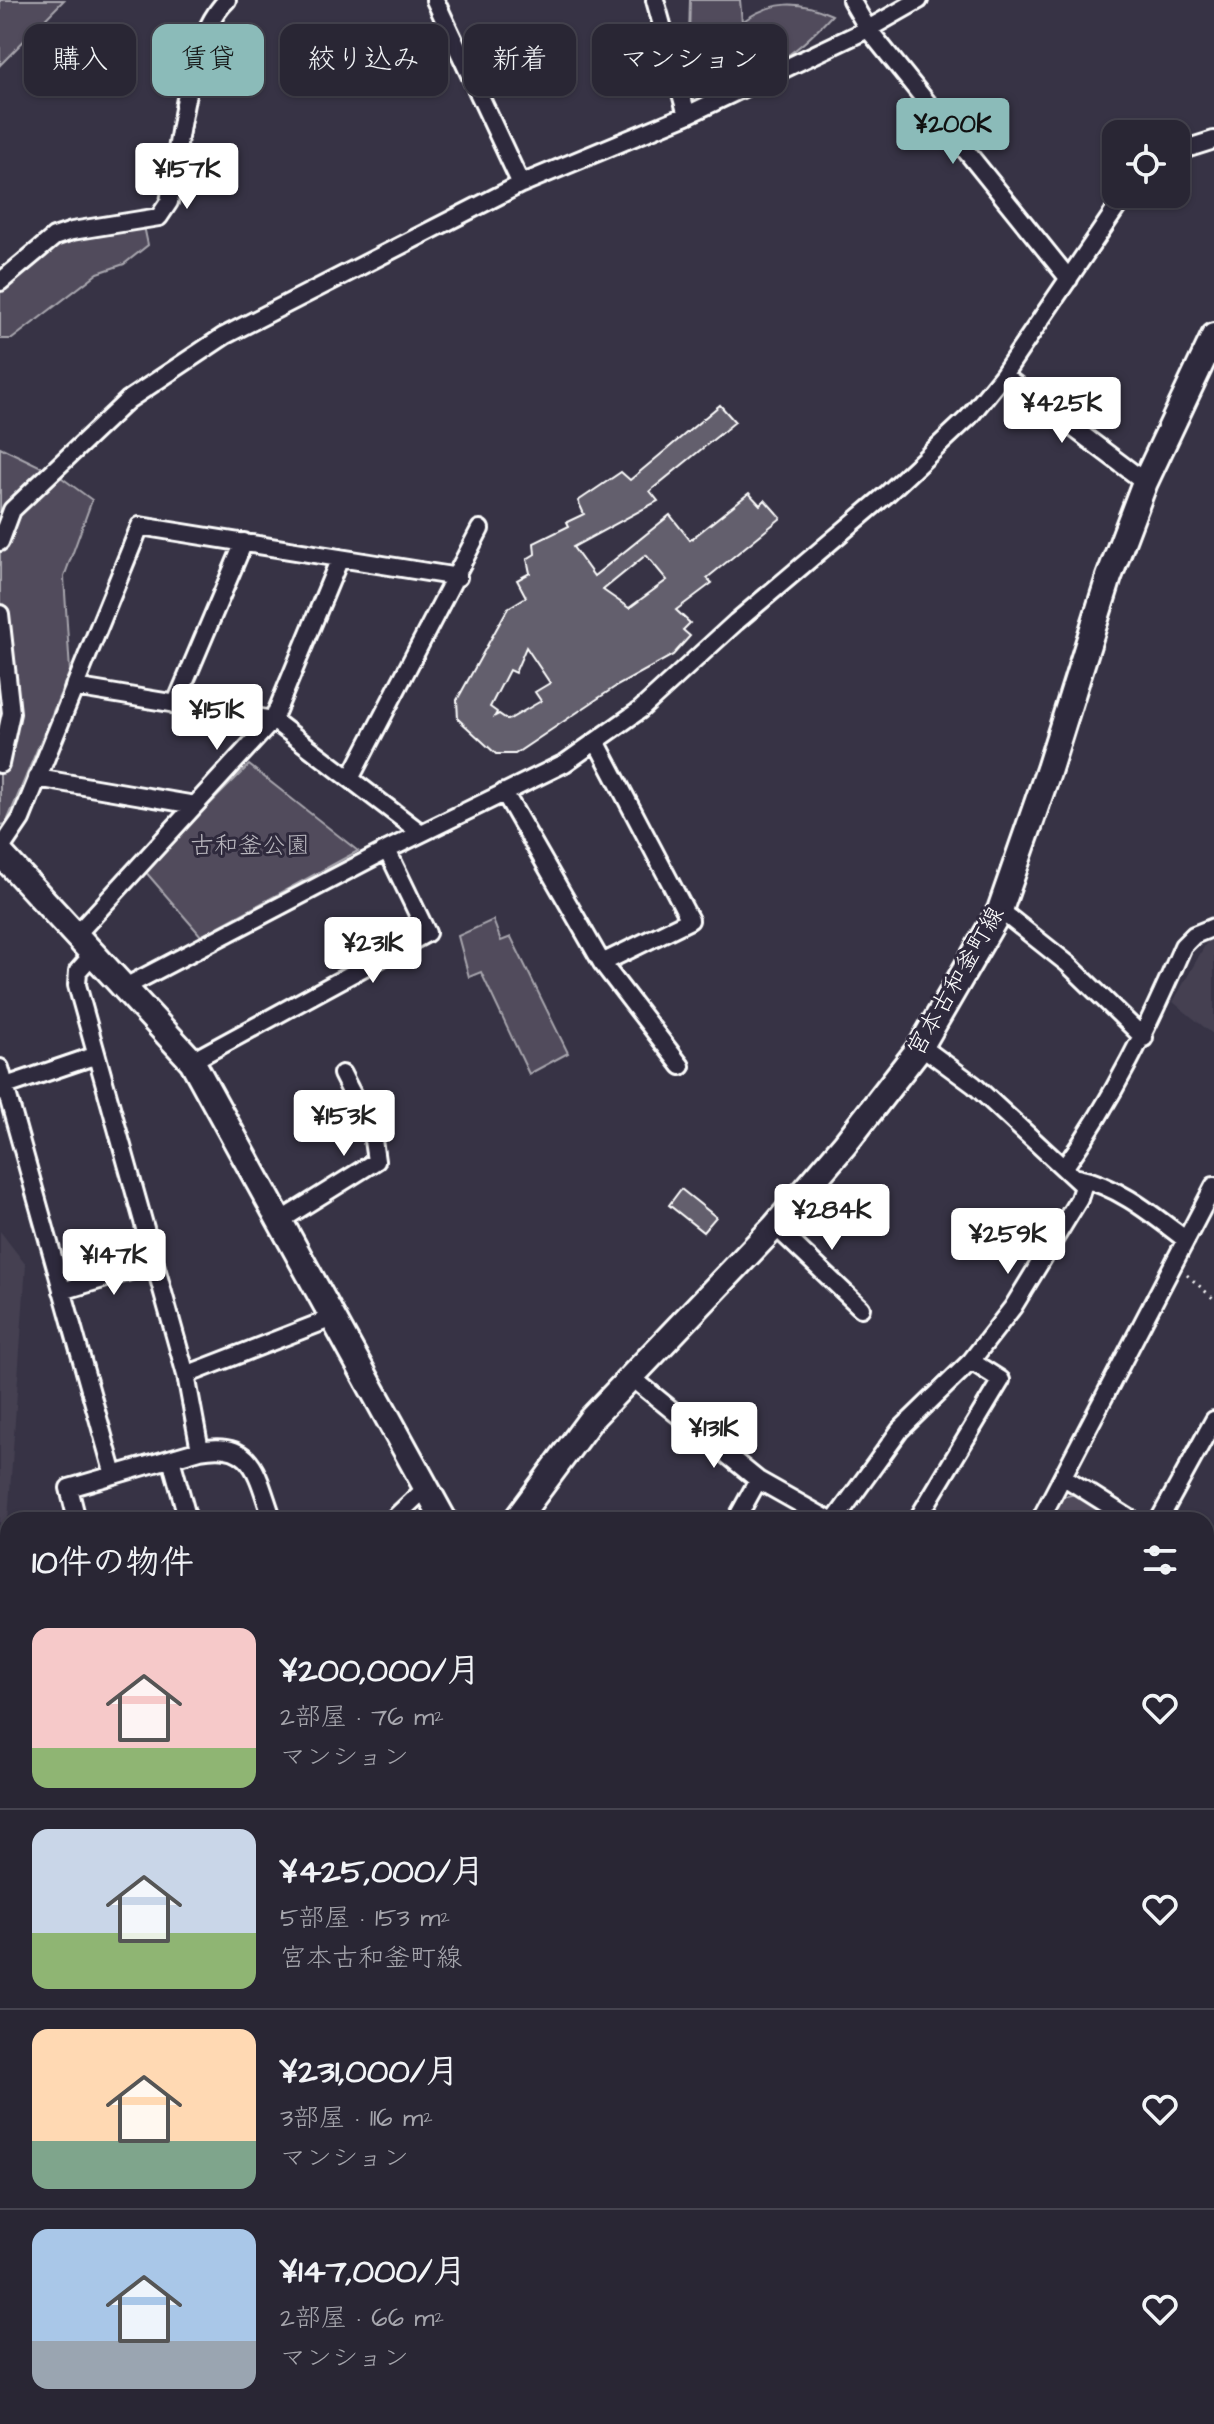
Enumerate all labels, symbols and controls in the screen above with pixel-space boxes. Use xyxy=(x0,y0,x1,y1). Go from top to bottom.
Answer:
chip: 購入 xyxy=(24,24,136,96)
chip: 賃貸 xyxy=(152,24,264,96)
chip: 絞り込み xyxy=(280,24,448,96)
chip: 新着 xyxy=(464,24,576,96)
chip: マンション xyxy=(592,24,787,96)
pin: ¥200K xyxy=(897,98,1009,166)
text: ¥200K xyxy=(914,106,992,142)
map controls xyxy=(1102,120,1190,208)
button: locate xyxy=(1102,120,1190,208)
pin: ¥157K xyxy=(131,143,243,211)
text: ¥157K xyxy=(153,151,221,187)
pin: ¥425K xyxy=(1006,377,1118,445)
text: ¥425K xyxy=(1022,385,1102,421)
pin: ¥151K xyxy=(161,684,273,752)
text: ¥151K xyxy=(190,692,244,728)
park label: 古和釜公園 xyxy=(190,829,310,863)
street label: 宮本古和釜町線 xyxy=(899,900,1013,1063)
pin: ¥231K xyxy=(317,917,429,985)
text: ¥231K xyxy=(342,925,404,961)
pin: ¥153K xyxy=(288,1090,400,1158)
text: ¥153K xyxy=(312,1098,376,1134)
pin: ¥284K xyxy=(776,1184,888,1252)
text: ¥284K xyxy=(792,1192,872,1228)
pin: ¥259K xyxy=(952,1208,1064,1276)
text: ¥259K xyxy=(969,1216,1047,1252)
pin: ¥147K xyxy=(58,1229,170,1297)
text: ¥147K xyxy=(81,1237,147,1273)
pin: ¥131K xyxy=(658,1402,770,1470)
text: ¥131K xyxy=(689,1410,739,1446)
icon: filters xyxy=(1138,1538,1182,1582)
text: 10件の物件 xyxy=(32,1539,194,1587)
text: ¥200,000/月 xyxy=(280,1647,480,1695)
icon: home xyxy=(96,1660,192,1756)
icon: heart xyxy=(1138,1686,1182,1730)
text: 2部屋 · 76 m² xyxy=(280,1699,444,1735)
text: マンション xyxy=(280,1739,409,1775)
text: ¥425,000/月 xyxy=(280,1848,485,1896)
icon: home xyxy=(96,1861,192,1957)
icon: heart xyxy=(1138,1887,1182,1931)
text: 5部屋 · 153 m² xyxy=(280,1900,450,1936)
text: 宮本古和釜町線 xyxy=(280,1940,462,1976)
text: ¥231,000/月 xyxy=(280,2048,459,2096)
icon: home xyxy=(96,2061,192,2157)
icon: heart xyxy=(1138,2087,1182,2131)
text: 3部屋 · 116 m² xyxy=(280,2100,433,2136)
text: マンション xyxy=(280,2140,409,2176)
text: ¥147,000/月 xyxy=(280,2248,466,2296)
icon: home xyxy=(96,2261,192,2357)
icon: heart xyxy=(1138,2287,1182,2331)
text: 2部屋 · 66 m² xyxy=(280,2300,444,2336)
text: マンション xyxy=(280,2340,409,2376)

